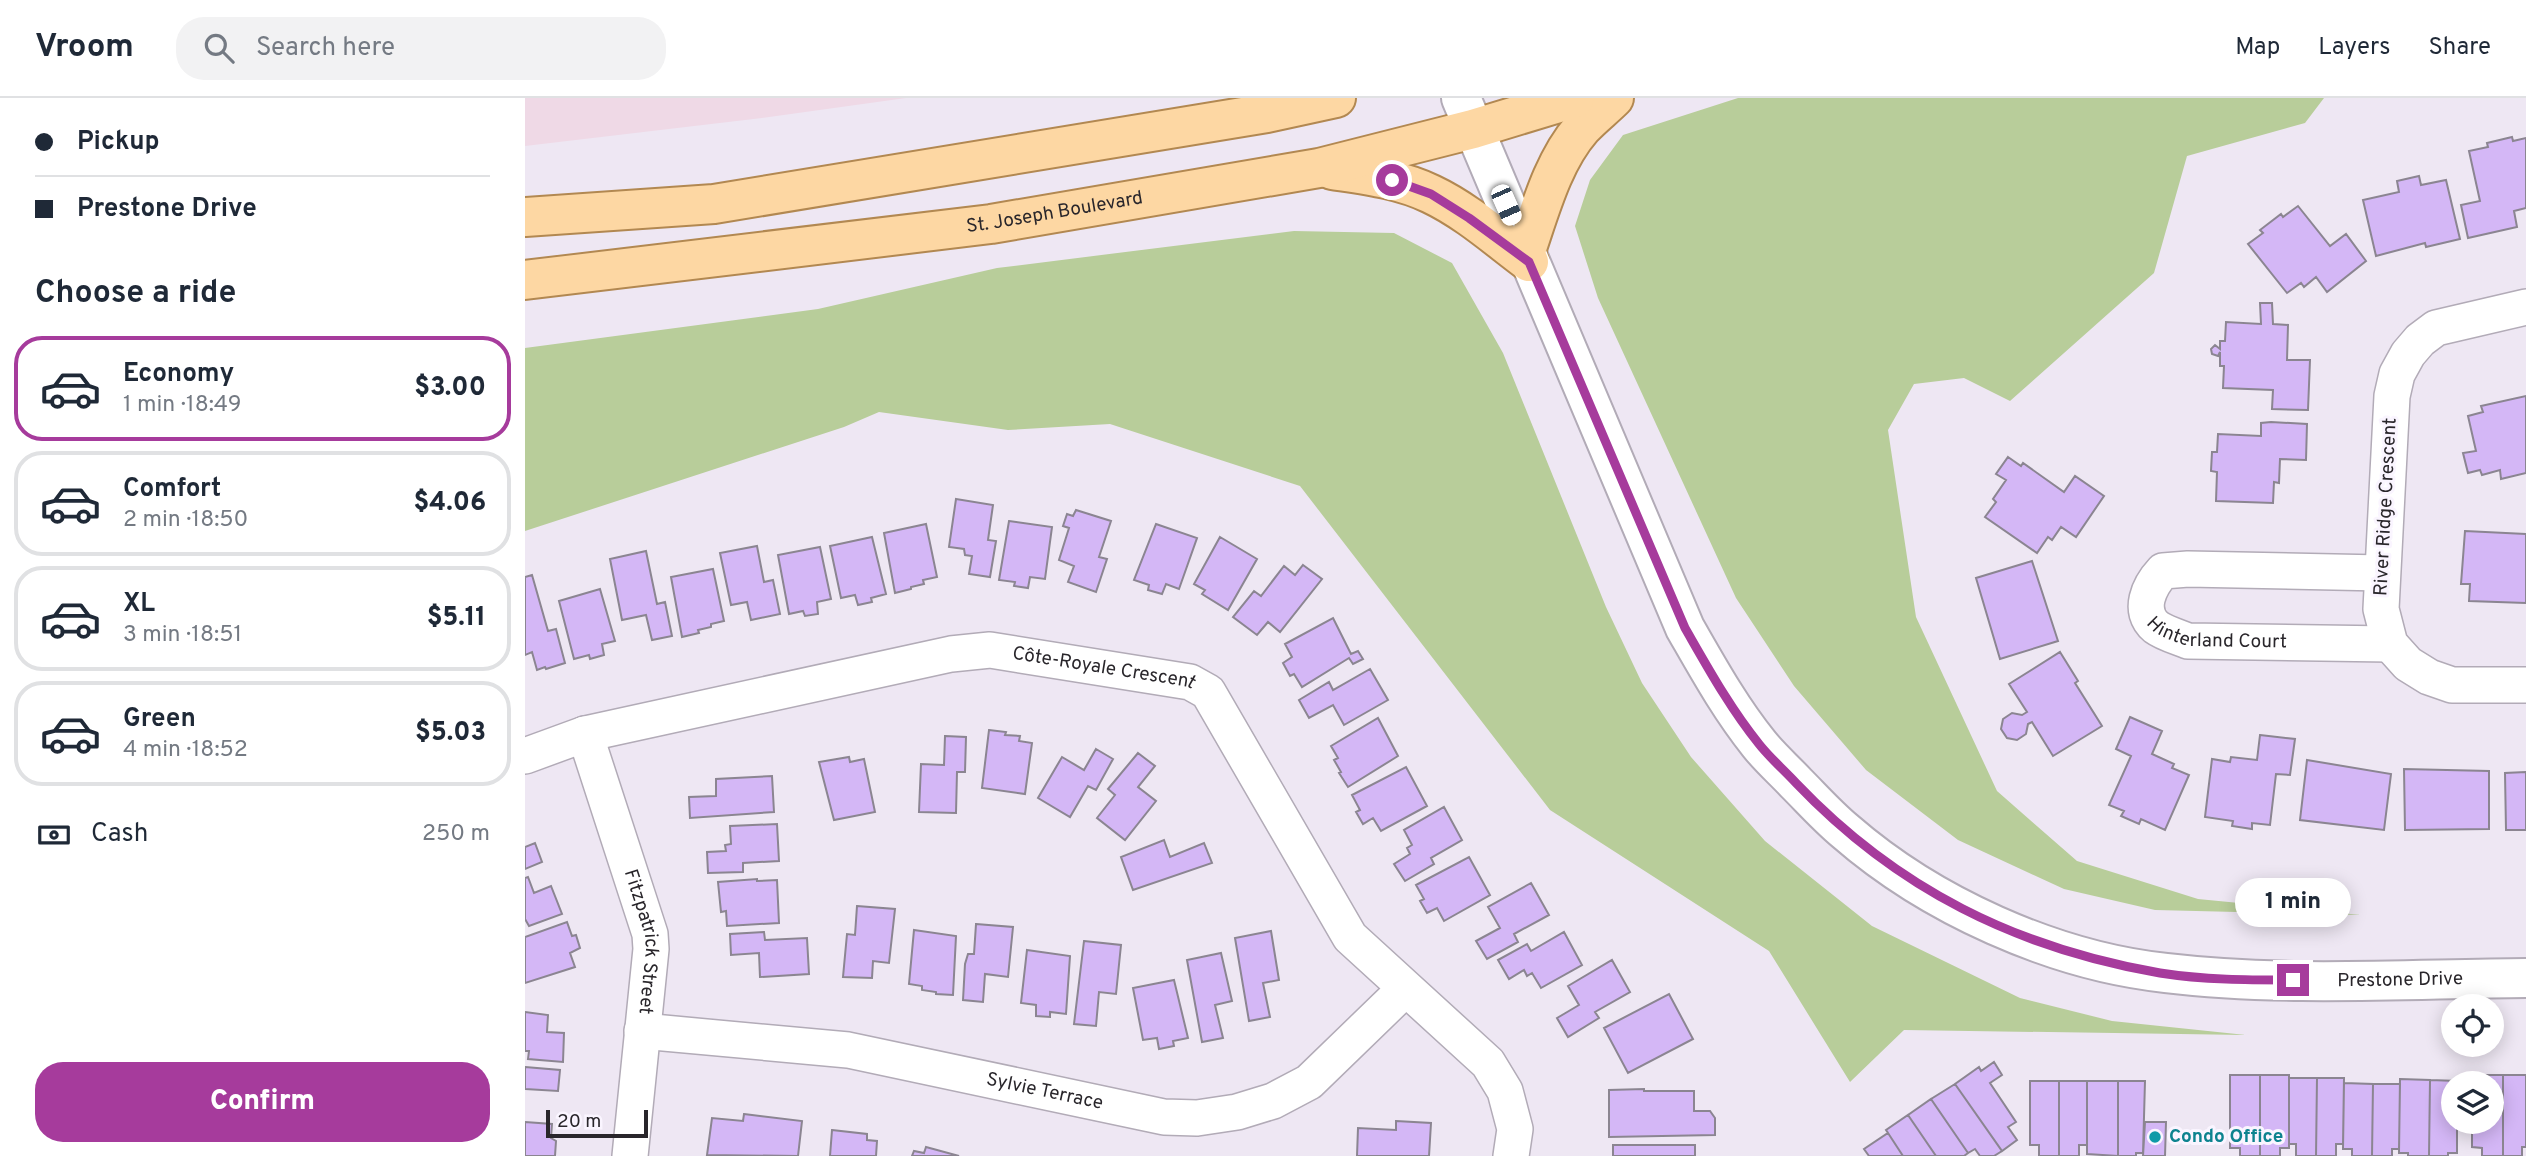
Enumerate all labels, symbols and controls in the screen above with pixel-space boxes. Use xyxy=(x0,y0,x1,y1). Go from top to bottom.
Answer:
search box xyxy=(176,17,666,80)
text: Vroom xyxy=(35,27,134,69)
icon: search xyxy=(200,29,238,67)
text: Search here xyxy=(256,32,395,65)
text: Map xyxy=(2235,33,2280,63)
text: Layers xyxy=(2318,33,2390,63)
text: Share xyxy=(2428,33,2491,63)
text: Pickup xyxy=(77,126,160,159)
route start xyxy=(1376,164,1408,196)
car xyxy=(1488,182,1525,228)
street label: St. Joseph Boulevard xyxy=(965,186,1145,239)
text: Prestone Drive xyxy=(77,193,257,226)
text: Choose a ride xyxy=(35,274,236,314)
icon: car xyxy=(39,357,102,420)
text: Economy xyxy=(123,358,234,391)
text: $3.00 xyxy=(414,372,486,405)
text: 1 min · 18:49 xyxy=(123,391,242,420)
street label: River Ridge Crescent xyxy=(2369,417,2403,597)
icon: car xyxy=(39,472,102,535)
text: Comfort xyxy=(123,473,221,506)
text: $4.06 xyxy=(413,487,486,520)
text: 2 min · 18:50 xyxy=(123,506,248,535)
icon: car xyxy=(39,587,102,650)
text: XL xyxy=(123,588,155,621)
text: $5.11 xyxy=(427,602,486,635)
street label: Hinterland Court xyxy=(2141,612,2287,654)
text: 3 min · 18:51 xyxy=(123,621,242,650)
street label: Côte-Royale Crescent xyxy=(1011,642,1200,695)
icon: car xyxy=(39,702,102,765)
text: Green xyxy=(123,703,196,736)
text: $5.03 xyxy=(415,717,486,750)
text: 4 min · 18:52 xyxy=(123,736,248,765)
icon: cash xyxy=(35,816,73,854)
text: Cash xyxy=(91,818,148,851)
text: 250 m xyxy=(422,820,490,849)
street label: Fitzpatrick Street xyxy=(618,866,663,1015)
callout: 1 min xyxy=(2235,878,2351,928)
text: 1 min xyxy=(2265,888,2321,917)
route end xyxy=(2277,964,2309,996)
street label: Prestone Drive xyxy=(2337,967,2463,993)
map controls xyxy=(2441,994,2504,1134)
button: locate xyxy=(2441,994,2504,1057)
button: Confirm xyxy=(35,1062,490,1142)
street label: Sylvie Terrace xyxy=(984,1068,1105,1116)
button: layers xyxy=(2441,1071,2504,1134)
scale bar xyxy=(546,1107,647,1139)
text: 20 m xyxy=(557,1110,601,1134)
place label: Condo Office xyxy=(2169,1125,2283,1149)
marker: Condo Office xyxy=(2147,1129,2163,1145)

